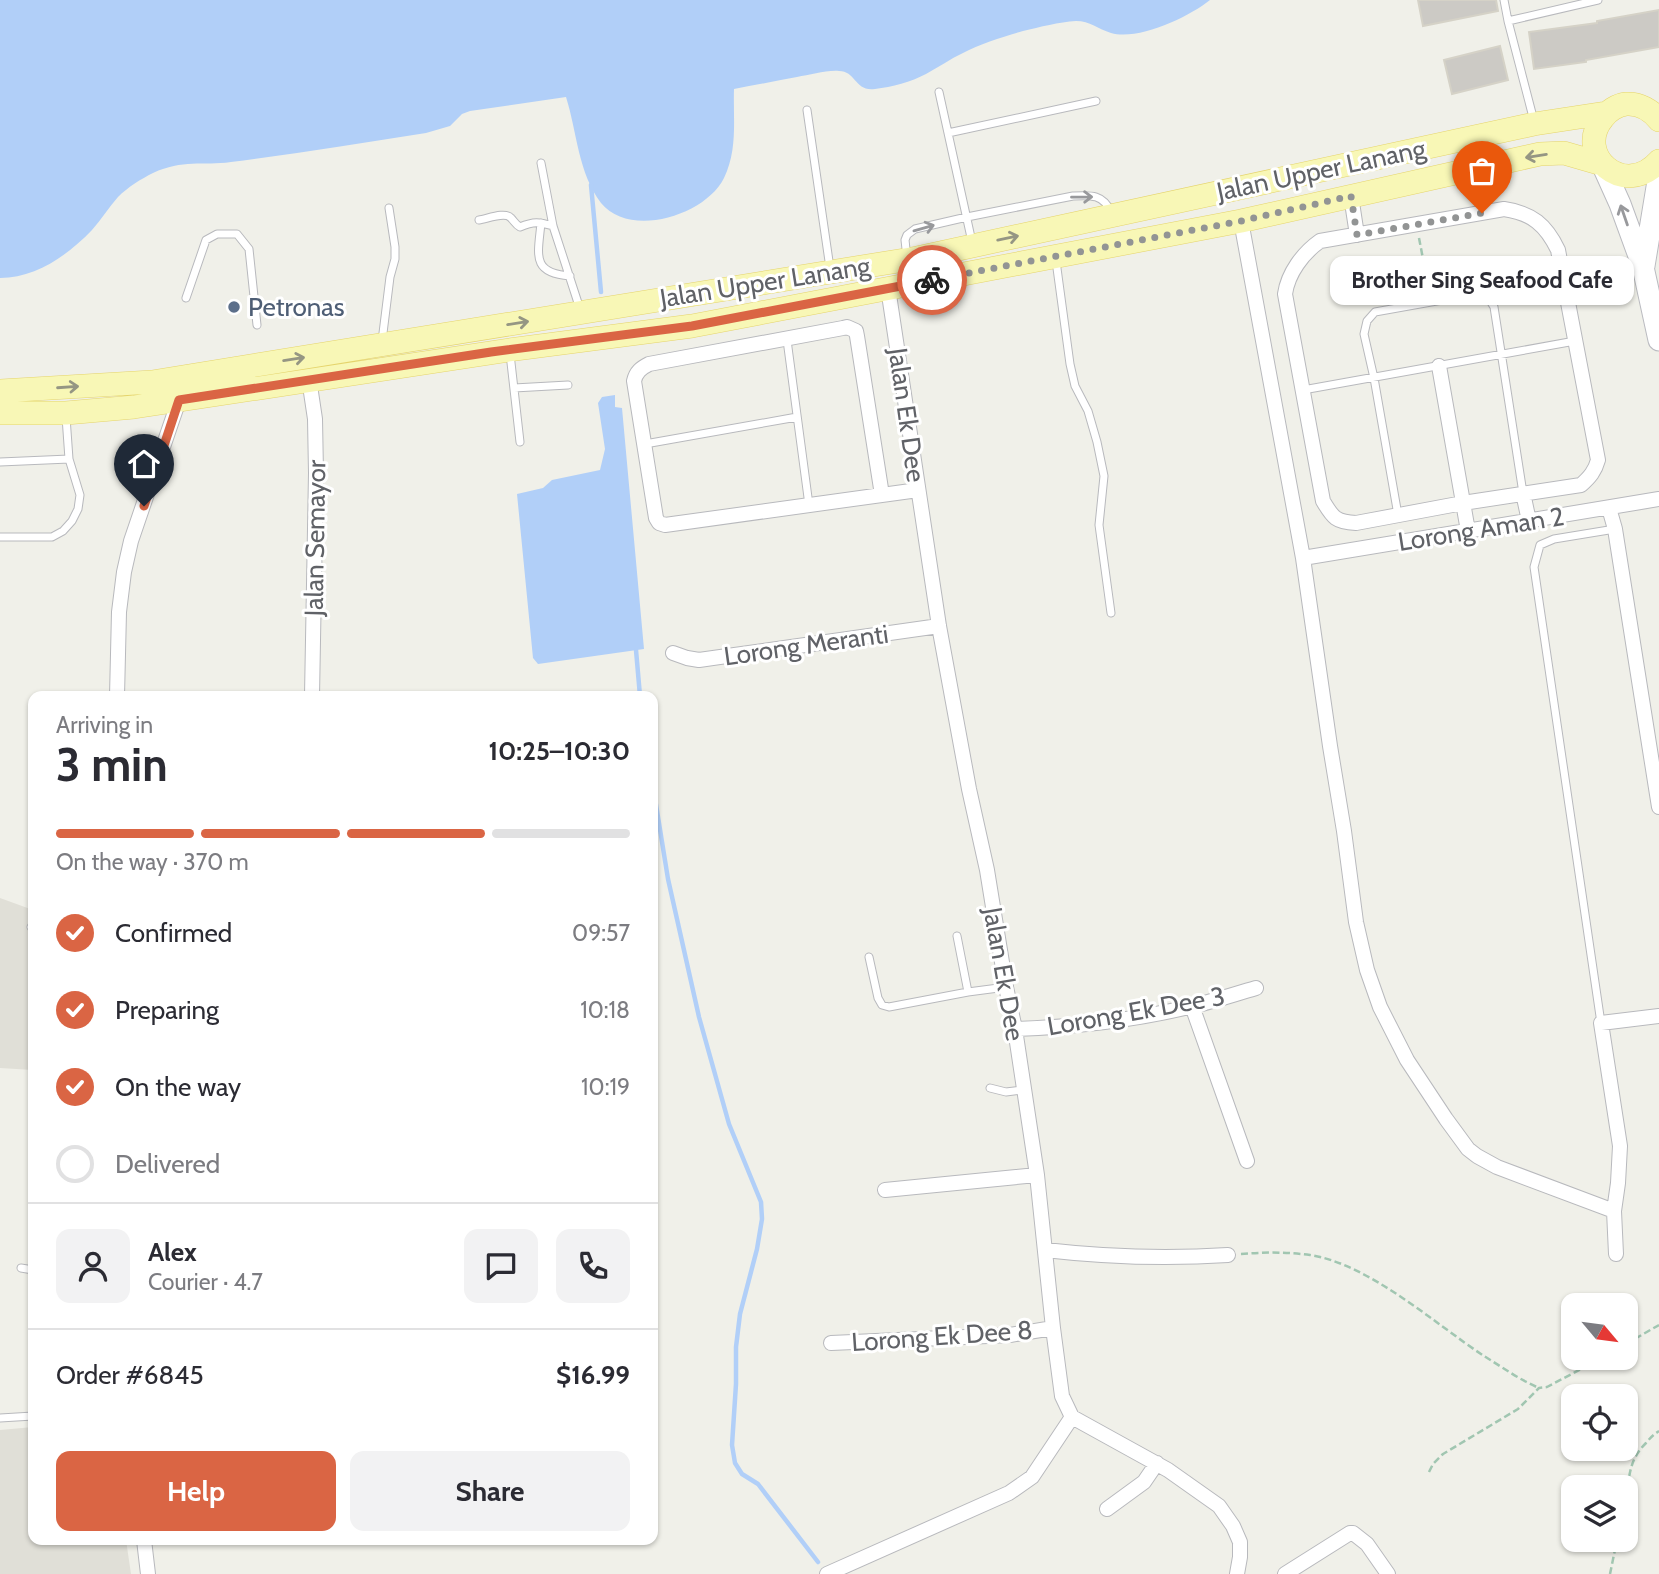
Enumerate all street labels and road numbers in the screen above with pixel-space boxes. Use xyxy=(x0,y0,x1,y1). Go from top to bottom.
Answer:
street label: Jalan Upper Lanang xyxy=(1213,132,1429,208)
street label: Jalan Upper Lanang xyxy=(657,249,874,315)
street label: Jalan Ek Dee xyxy=(882,345,932,484)
street label: Jalan Semayor xyxy=(298,459,332,618)
street label: Lorong Aman 2 xyxy=(1396,500,1566,558)
street label: Lorong Meranti xyxy=(722,618,890,672)
street label: Jalan Ek Dee xyxy=(976,904,1031,1043)
street label: Lorong Ek Dee 3 xyxy=(1045,980,1227,1042)
street label: Lorong Ek Dee 8 xyxy=(850,1314,1034,1358)

